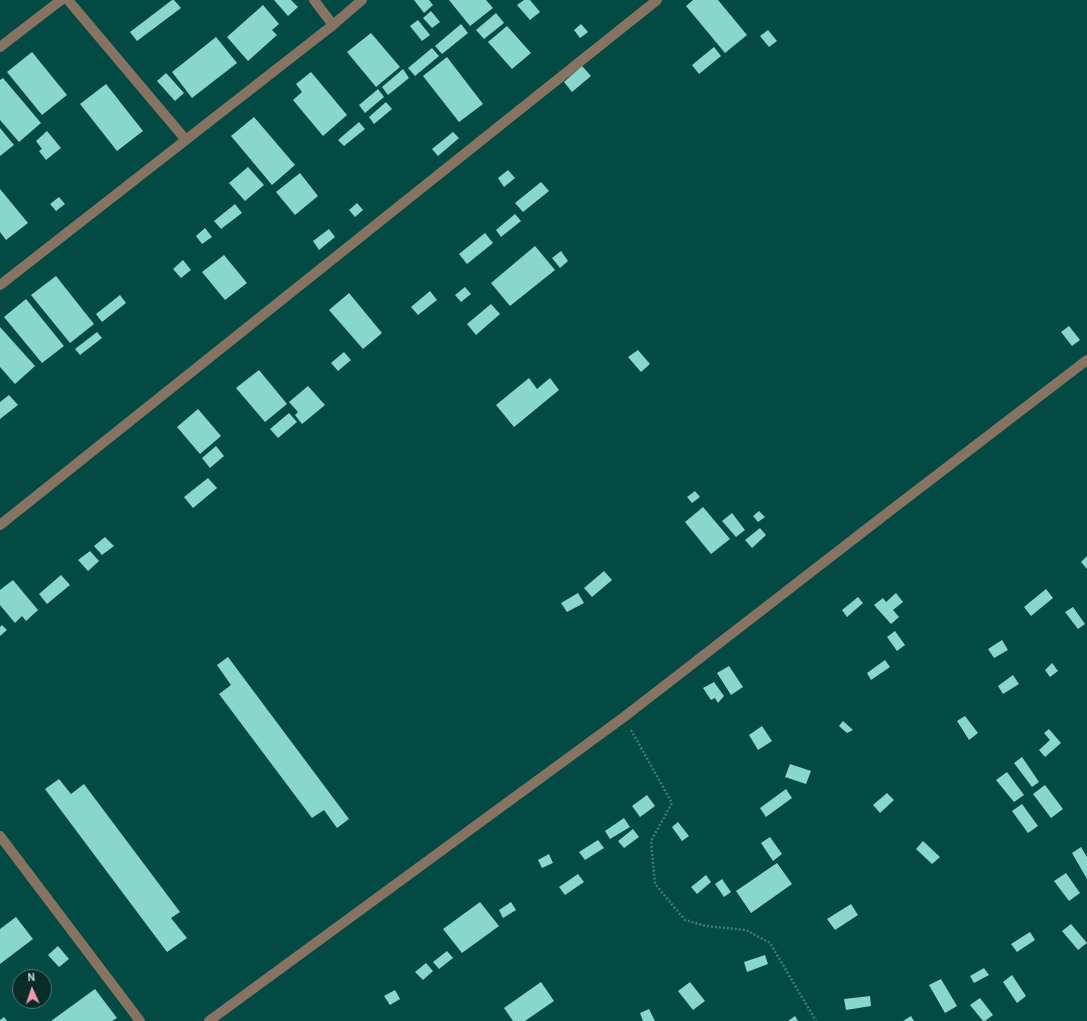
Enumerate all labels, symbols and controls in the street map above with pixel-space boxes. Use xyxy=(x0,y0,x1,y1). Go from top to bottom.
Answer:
north arrow xyxy=(12,969,52,1009)
text: N xyxy=(27,971,36,984)

